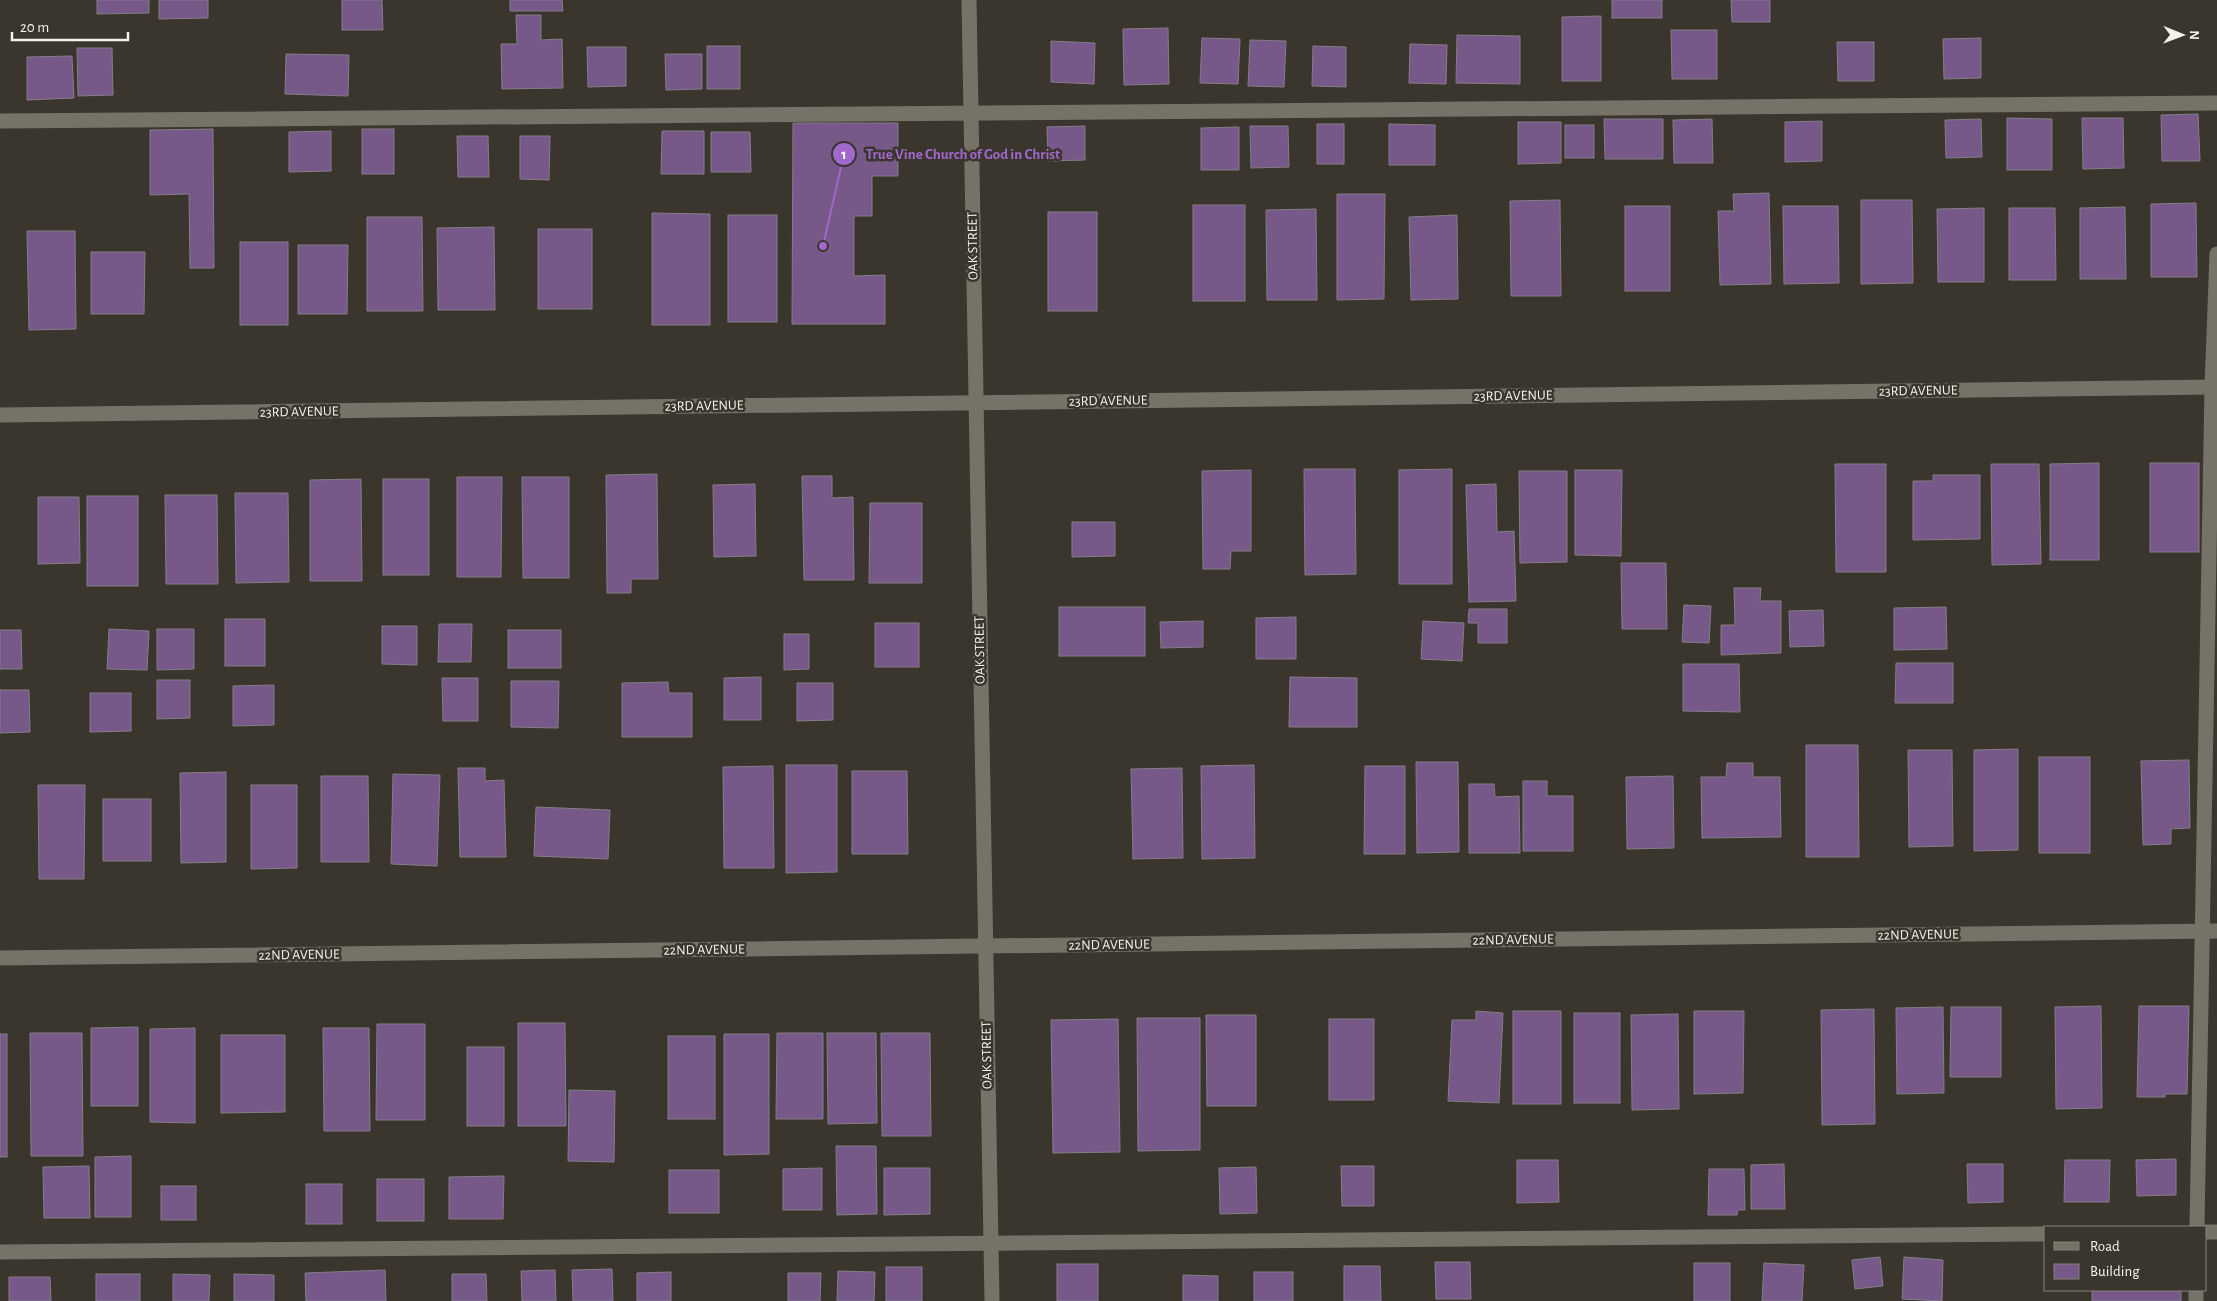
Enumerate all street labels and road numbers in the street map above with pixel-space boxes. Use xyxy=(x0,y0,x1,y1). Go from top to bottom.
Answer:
street label: OAK STREET xyxy=(965,212,981,280)
street label: 23RD AVENUE xyxy=(1879,383,1958,399)
street label: 23RD AVENUE xyxy=(1474,388,1553,404)
street label: 23RD AVENUE xyxy=(1069,393,1148,409)
street label: 23RD AVENUE xyxy=(665,398,744,414)
street label: 23RD AVENUE xyxy=(260,404,339,420)
street label: OAK STREET xyxy=(972,616,988,684)
street label: 22ND AVENUE xyxy=(1877,927,1959,943)
street label: 22ND AVENUE xyxy=(1472,932,1554,948)
street label: 22ND AVENUE xyxy=(1068,937,1150,953)
street label: 22ND AVENUE xyxy=(663,942,745,958)
street label: 22ND AVENUE xyxy=(258,947,340,963)
street label: OAK STREET xyxy=(979,1021,995,1089)

